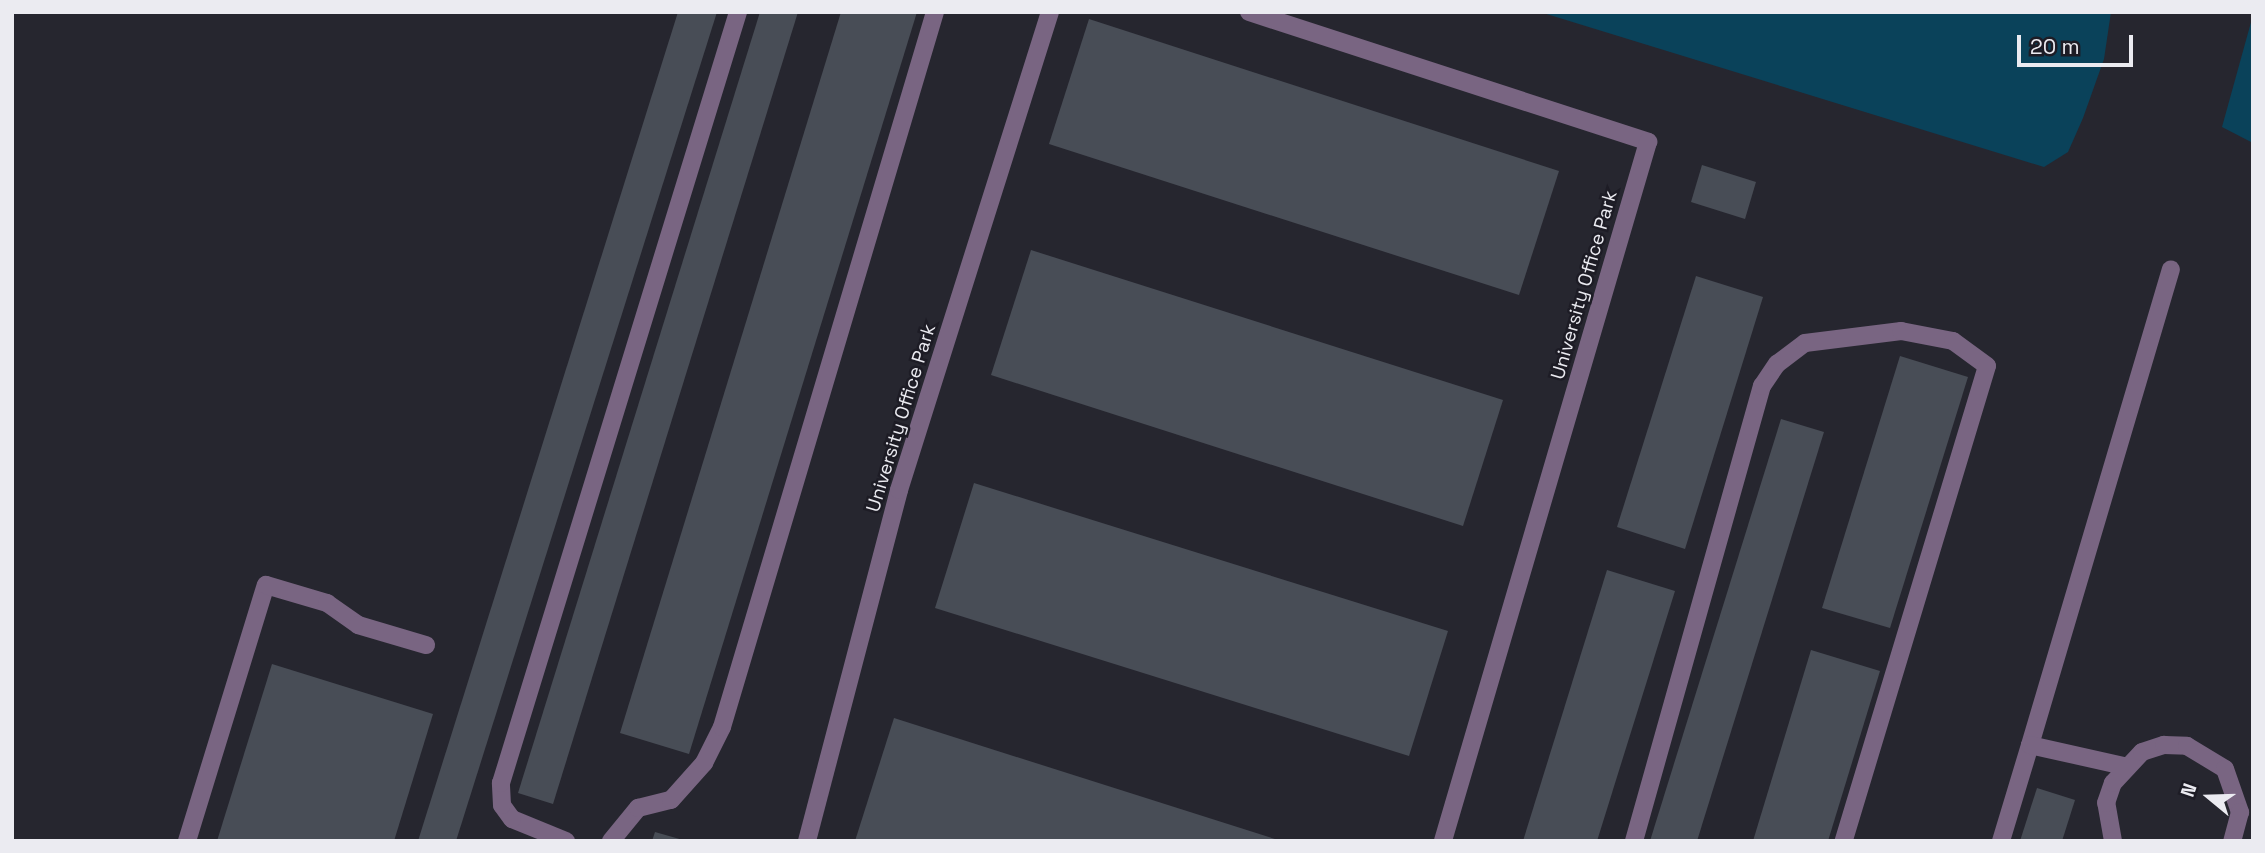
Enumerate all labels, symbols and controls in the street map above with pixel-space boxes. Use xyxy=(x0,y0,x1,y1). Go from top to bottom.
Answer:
scale bar xyxy=(2020,21,2136,65)
text: 20 m xyxy=(2030,33,2080,60)
street label: University Office Park xyxy=(1546,188,1622,382)
street label: University Office Park xyxy=(862,321,940,515)
north arrow xyxy=(2174,762,2244,832)
text: N xyxy=(2175,780,2203,800)

